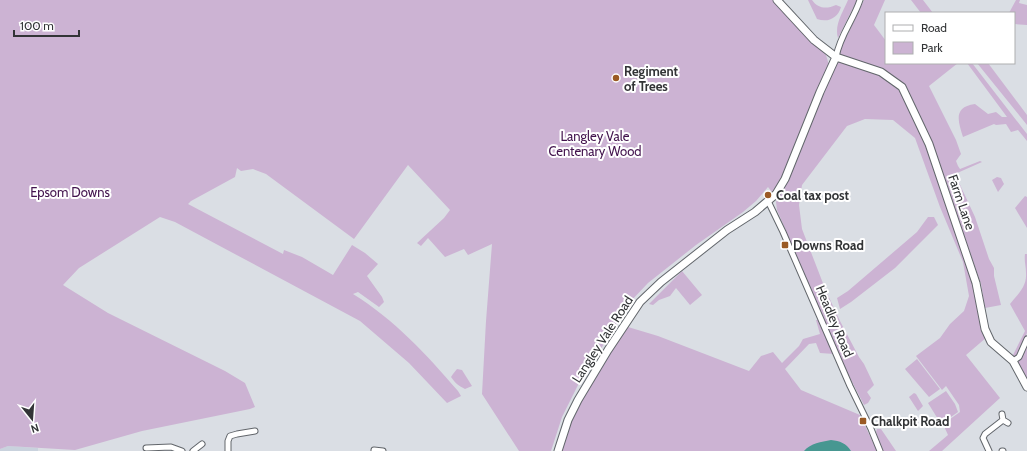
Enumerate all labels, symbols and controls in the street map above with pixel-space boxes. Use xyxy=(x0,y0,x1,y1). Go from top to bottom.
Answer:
scale bar xyxy=(14,12,79,38)
legend xyxy=(885,12,1015,64)
text: 100 m xyxy=(20,18,54,33)
text: Road xyxy=(921,20,947,35)
text: Park xyxy=(921,40,943,55)
place label: Regiment of Trees xyxy=(624,63,679,94)
marker: Regiment of Trees xyxy=(611,73,621,83)
park label: Langley Vale Centenary Wood xyxy=(548,128,642,159)
street label: Farm Lane xyxy=(945,172,979,232)
park label: Epsom Downs xyxy=(30,184,110,200)
place label: Coal tax post xyxy=(776,187,850,203)
marker: Coal tax post xyxy=(763,190,773,200)
place label: Downs Road xyxy=(793,237,864,253)
marker: Downs Road xyxy=(780,240,790,250)
street label: Headley Road xyxy=(813,283,857,359)
street label: Langley Vale Road xyxy=(568,293,636,385)
north arrow xyxy=(12,399,52,439)
place label: Chalkpit Road xyxy=(871,413,949,429)
marker: Chalkpit Road xyxy=(858,416,868,426)
text: N xyxy=(29,421,41,436)

